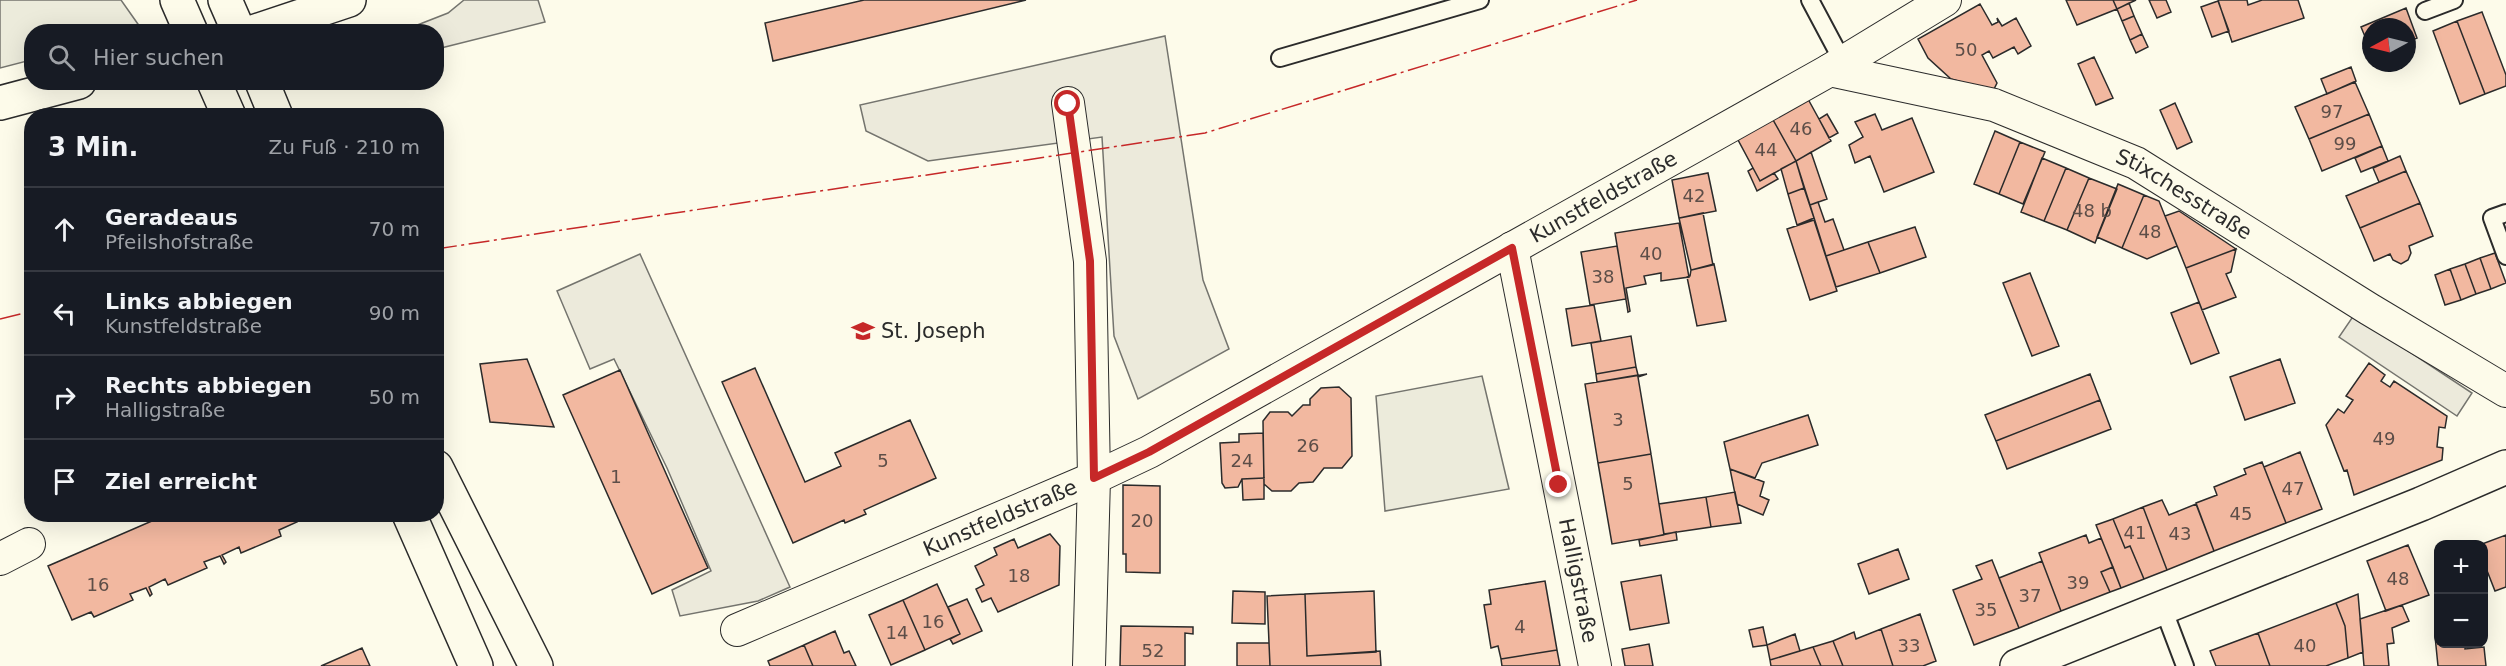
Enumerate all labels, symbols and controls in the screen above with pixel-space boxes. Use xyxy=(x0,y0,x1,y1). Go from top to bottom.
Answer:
north arrow xyxy=(2362,18,2416,72)
search box xyxy=(24,24,444,90)
house number: 50 xyxy=(1955,39,1977,60)
icon: search xyxy=(45,41,78,74)
text: Hier suchen xyxy=(93,45,224,70)
route start xyxy=(1054,90,1080,116)
house number: 97 xyxy=(2321,101,2343,122)
house number: 46 xyxy=(1790,118,1812,139)
text: 3 Min. xyxy=(48,132,138,162)
house number: 99 xyxy=(2334,133,2356,154)
text: Zu Fuß · 210 m xyxy=(268,135,420,159)
house number: 44 xyxy=(1755,139,1777,160)
street label: Stixchesstraße xyxy=(2112,144,2256,245)
street label: Kunstfeldstraße xyxy=(1526,146,1681,248)
house number: 42 xyxy=(1683,185,1705,206)
house number: 48 b xyxy=(2072,200,2112,221)
text: Geradeaus xyxy=(105,205,238,230)
icon: ahead xyxy=(48,213,81,246)
text: 70 m xyxy=(369,217,420,241)
house number: 48 xyxy=(2139,221,2161,242)
text: Pfeilshofstraße xyxy=(105,230,254,254)
house number: 40 xyxy=(1640,243,1662,264)
house number: 38 xyxy=(1592,266,1614,287)
text: Links abbiegen xyxy=(105,289,293,314)
icon: left xyxy=(48,297,81,330)
text: 90 m xyxy=(369,301,420,325)
text: Kunstfeldstraße xyxy=(105,314,262,338)
school or university icon: St. Joseph xyxy=(850,318,876,344)
place label: St. Joseph xyxy=(881,319,985,343)
text: Rechts abbiegen xyxy=(105,373,312,398)
icon: right xyxy=(48,381,81,414)
text: 50 m xyxy=(369,385,420,409)
text: Halligstraße xyxy=(105,398,225,422)
house number: 3 xyxy=(1612,409,1624,430)
house number: 49 xyxy=(2373,428,2395,449)
house number: 26 xyxy=(1297,435,1319,456)
house number: 5 xyxy=(877,450,889,471)
house number: 24 xyxy=(1231,450,1253,471)
icon: arrive xyxy=(48,465,81,498)
house number: 1 xyxy=(610,466,622,487)
text: Ziel erreicht xyxy=(105,469,257,494)
route end xyxy=(1545,471,1571,497)
house number: 5 xyxy=(1622,473,1634,494)
street label: Kunstfeldstraße xyxy=(920,475,1081,561)
house number: 47 xyxy=(2282,478,2304,499)
house number: 45 xyxy=(2230,503,2252,524)
house number: 20 xyxy=(1131,510,1153,531)
street label: Halligstraße xyxy=(1554,516,1602,645)
house number: 41 xyxy=(2124,522,2146,543)
house number: 43 xyxy=(2169,523,2191,544)
map controls xyxy=(2434,540,2488,648)
button: + xyxy=(2434,540,2488,594)
house number: 18 xyxy=(1008,565,1030,586)
house number: 48 xyxy=(2387,568,2409,589)
house number: 39 xyxy=(2067,572,2089,593)
house number: 16 xyxy=(87,574,109,595)
house number: 37 xyxy=(2019,585,2041,606)
button: − xyxy=(2434,594,2488,648)
house number: 35 xyxy=(1975,599,1997,620)
house number: 16 xyxy=(922,611,944,632)
house number: 4 xyxy=(1514,616,1526,637)
house number: 14 xyxy=(886,622,908,643)
house number: 33 xyxy=(1898,635,1920,656)
house number: 40 xyxy=(2294,635,2316,656)
house number: 52 xyxy=(1142,640,1164,661)

